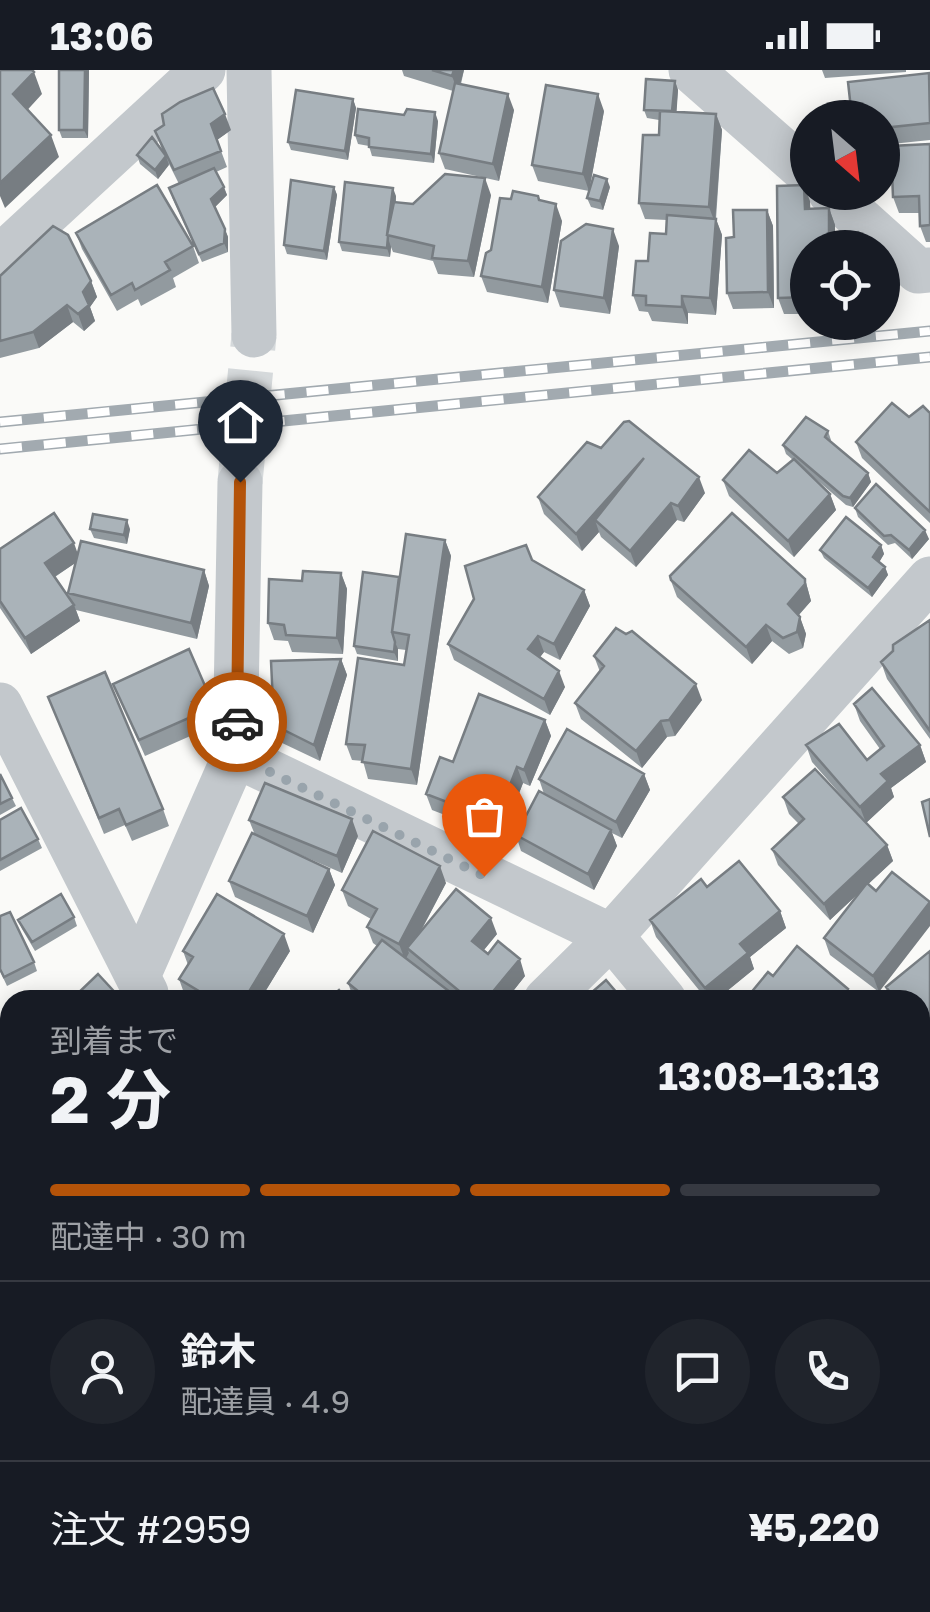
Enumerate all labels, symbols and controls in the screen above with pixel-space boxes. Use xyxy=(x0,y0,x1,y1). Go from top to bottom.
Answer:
text: 13:06 xyxy=(50,13,154,58)
north arrow xyxy=(790,100,900,210)
map controls xyxy=(790,100,900,340)
button: locate xyxy=(790,230,900,340)
pin xyxy=(198,380,283,483)
icon: home xyxy=(213,395,268,450)
courier xyxy=(187,672,287,772)
icon: car xyxy=(210,695,265,750)
pin xyxy=(442,774,527,877)
icon: bag xyxy=(457,789,512,844)
text: 到着まで xyxy=(50,1021,178,1059)
text: 13:08–13:13 xyxy=(658,1053,880,1098)
text: 2 分 xyxy=(50,1059,171,1137)
text: 配達中 · 30 m xyxy=(50,1217,246,1255)
button: person xyxy=(50,1319,155,1424)
button: chat xyxy=(645,1319,750,1424)
button: phone xyxy=(775,1319,880,1424)
text: 鈴木 xyxy=(180,1328,256,1373)
text: 配達員 · 4.9 xyxy=(180,1382,350,1420)
text: ¥5,220 xyxy=(749,1504,880,1549)
text: 注文 #2959 xyxy=(50,1506,251,1551)

